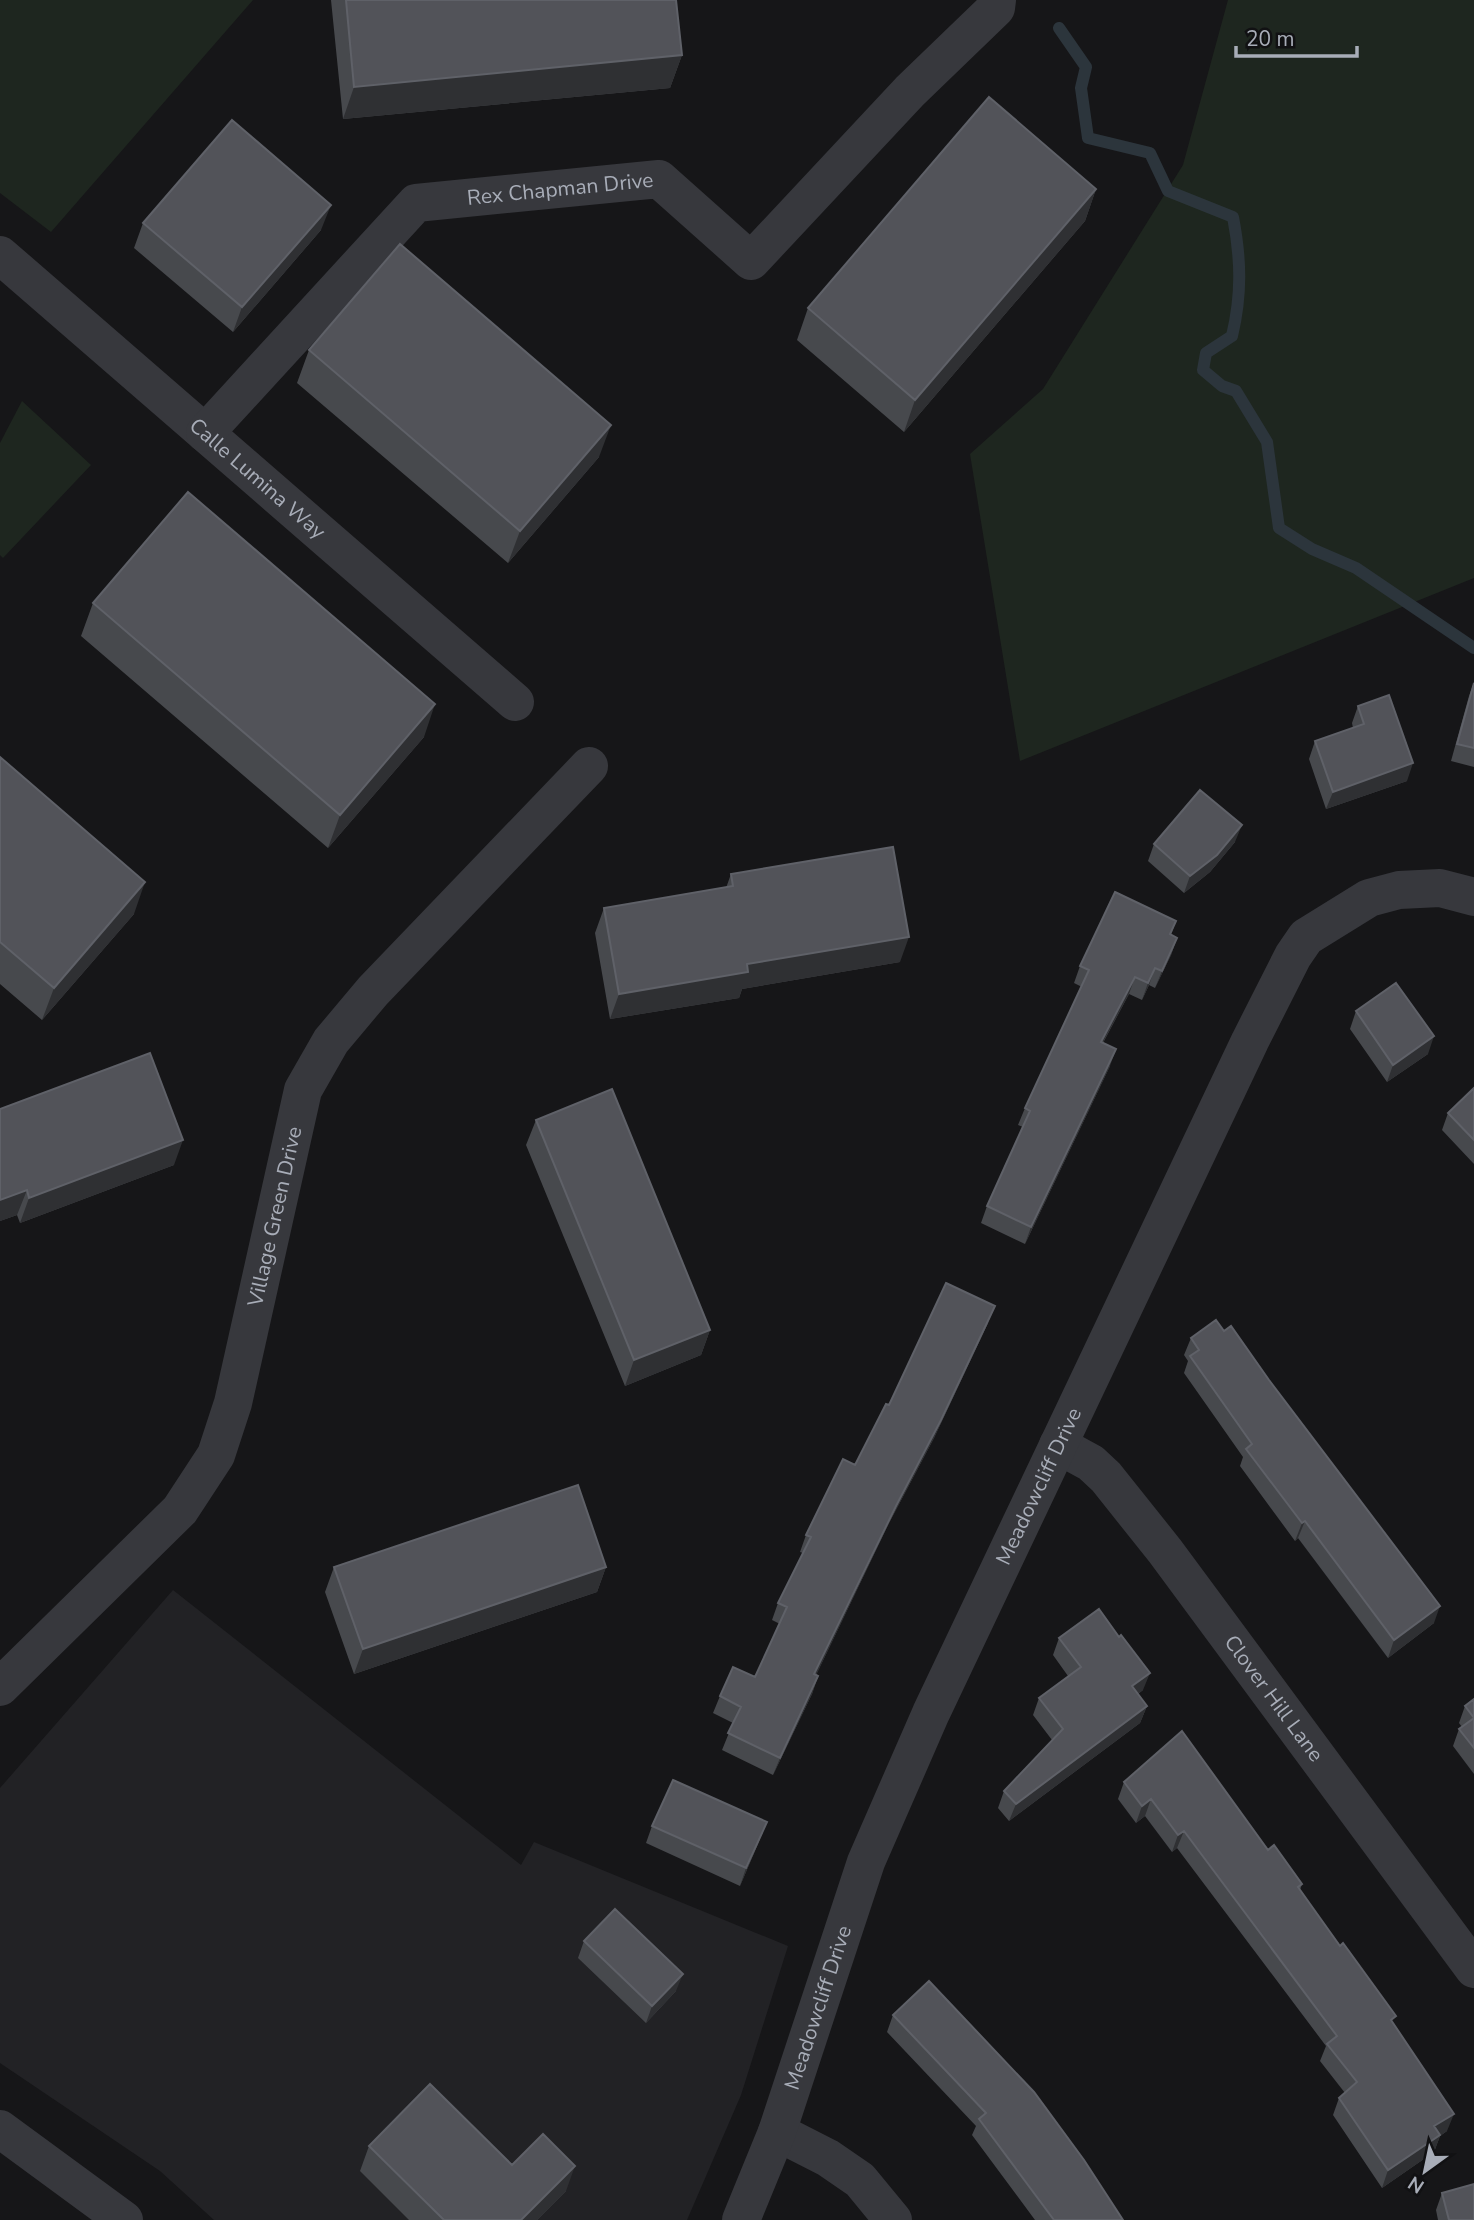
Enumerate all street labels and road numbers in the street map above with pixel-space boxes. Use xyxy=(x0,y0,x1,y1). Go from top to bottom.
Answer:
street label: Rex Chapman Drive xyxy=(466,166,655,212)
street label: Calle Lumina Way xyxy=(183,412,332,546)
street label: Village Green Drive xyxy=(241,1124,308,1310)
street label: Meadowcliff Drive xyxy=(989,1403,1088,1570)
street label: Clover Hill Lane xyxy=(1218,1629,1330,1767)
street label: Meadowcliff Drive xyxy=(778,1922,858,2093)

